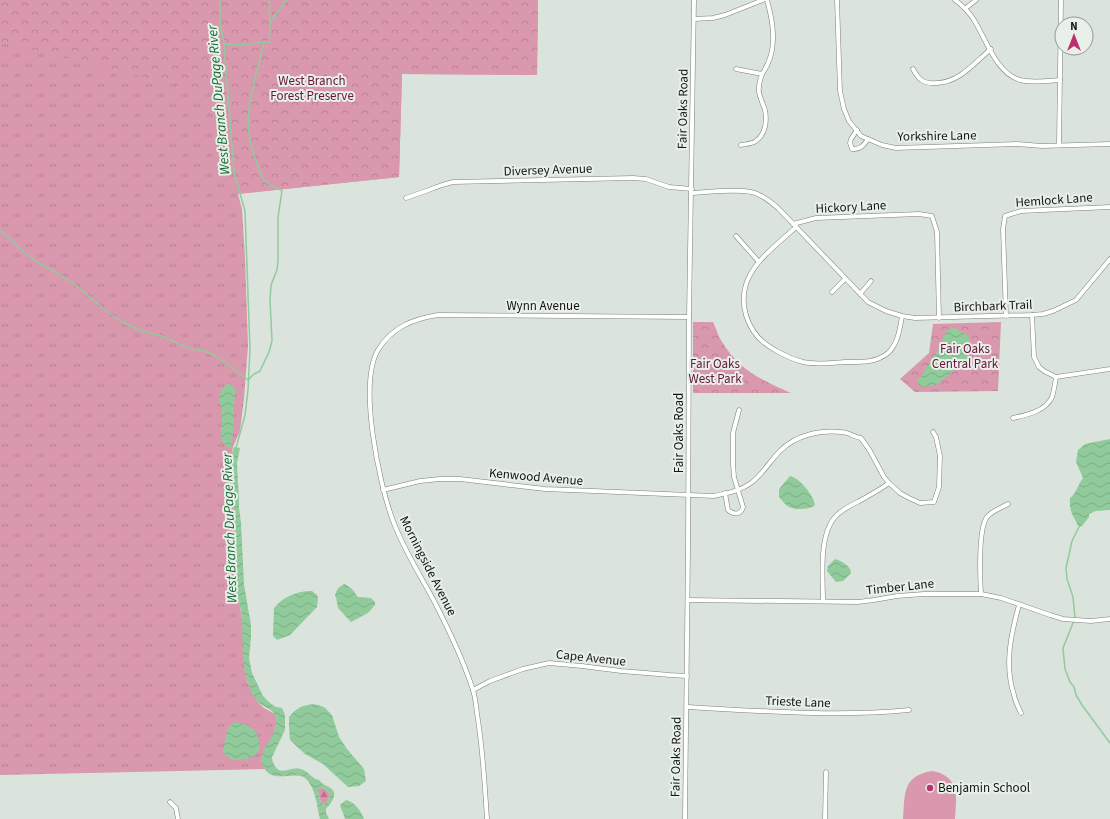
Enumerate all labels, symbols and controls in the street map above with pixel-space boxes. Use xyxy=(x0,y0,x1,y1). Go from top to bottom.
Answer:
north arrow xyxy=(1054,16,1094,56)
text: N xyxy=(1070,19,1078,34)
water label: West Branch DuPage River xyxy=(202,23,236,176)
street label: Fair Oaks Road xyxy=(673,69,693,149)
park label: West Branch Forest Preserve xyxy=(270,72,354,105)
street label: Yorkshire Lane xyxy=(896,126,977,146)
street label: Diversey Avenue xyxy=(503,159,593,181)
street label: Hemlock Lane xyxy=(1015,188,1093,212)
street label: Hickory Lane xyxy=(815,196,887,218)
street label: Birchbark Trail xyxy=(953,296,1033,316)
street label: Wynn Avenue xyxy=(506,297,580,315)
park label: Fair Oaks Central Park xyxy=(932,340,999,373)
park label: Fair Oaks West Park xyxy=(688,355,742,388)
street label: Fair Oaks Road xyxy=(670,393,688,473)
water label: West Branch DuPage River xyxy=(217,451,243,603)
street label: Kenwood Avenue xyxy=(488,464,584,490)
street label: Morningside Avenue xyxy=(395,513,461,619)
street label: Timber Lane xyxy=(865,574,935,600)
street label: Cape Avenue xyxy=(555,645,627,671)
street label: Trieste Lane xyxy=(765,692,831,712)
street label: Fair Oaks Road xyxy=(666,717,686,797)
place label: Benjamin School xyxy=(938,779,1030,797)
marker: Benjamin School xyxy=(925,783,935,793)

